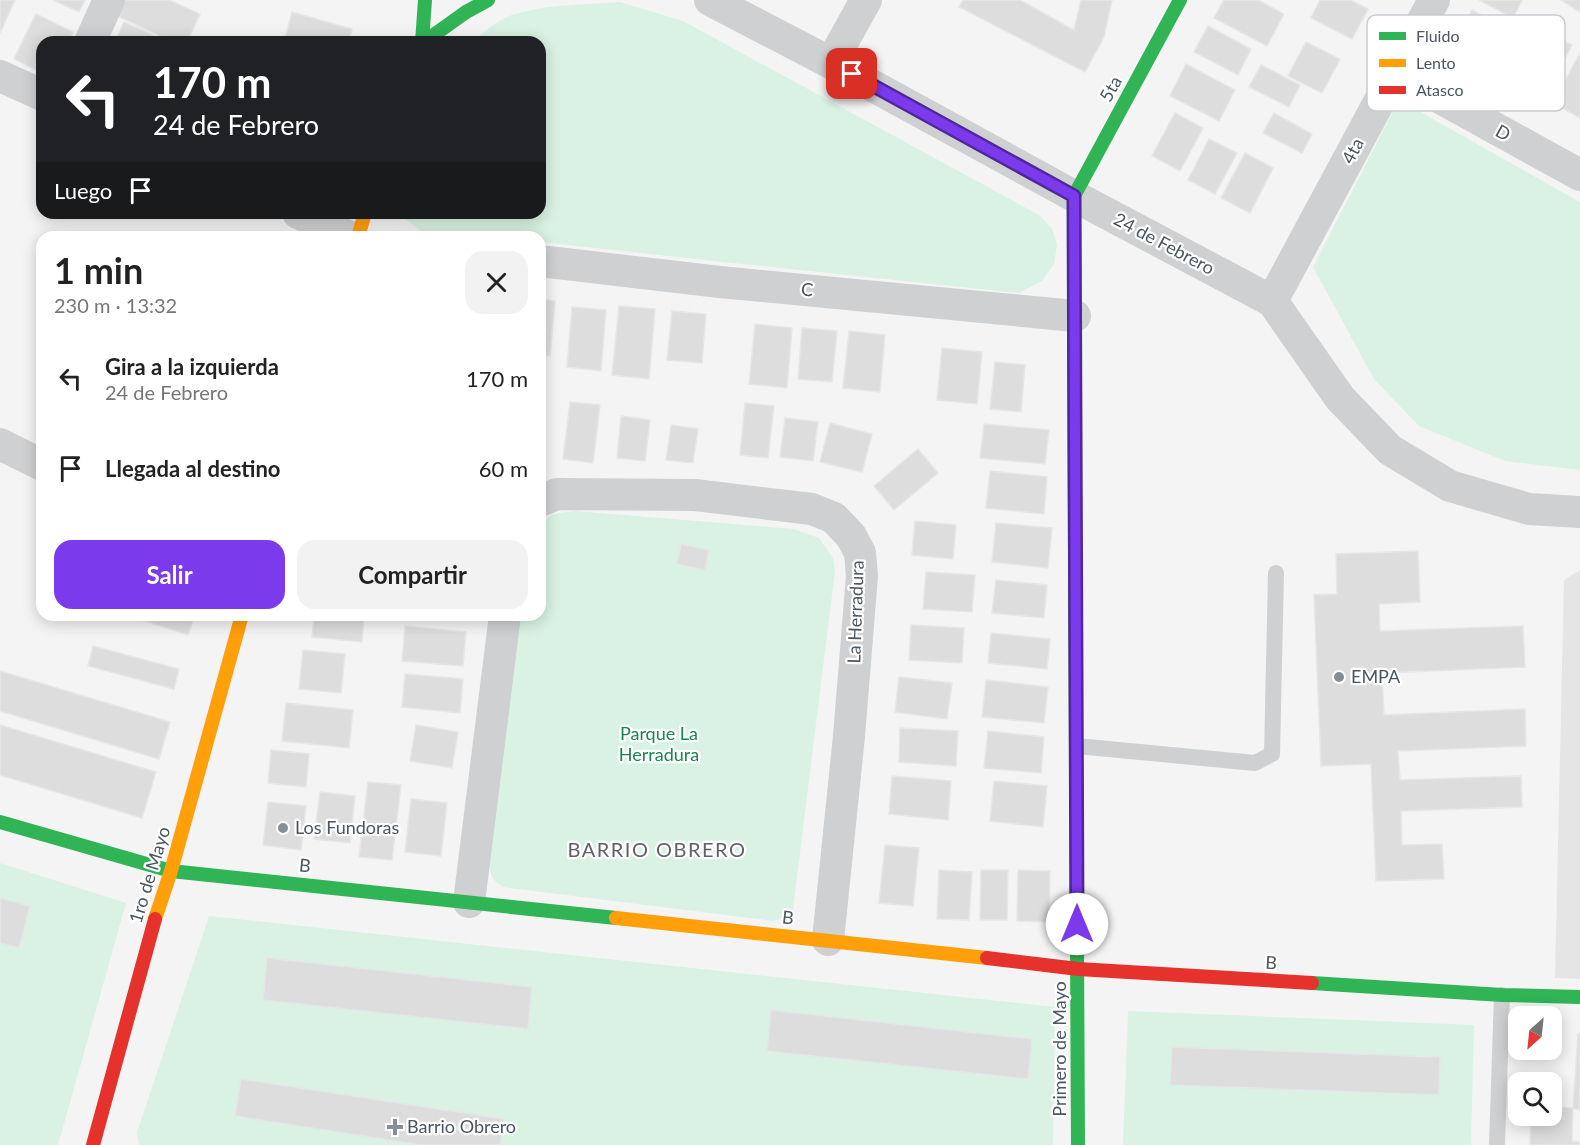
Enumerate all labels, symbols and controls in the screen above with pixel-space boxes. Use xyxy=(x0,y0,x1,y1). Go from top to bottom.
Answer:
legend xyxy=(1367,15,1565,111)
text: Fluido xyxy=(1416,26,1459,45)
pin xyxy=(826,48,877,99)
text: Lento xyxy=(1416,53,1456,72)
text: 170 m xyxy=(153,57,271,107)
icon: arrive xyxy=(835,57,868,90)
icon: left xyxy=(54,60,132,138)
street label: 5ta xyxy=(1094,72,1126,105)
text: Atasco xyxy=(1416,80,1464,99)
text: 24 de Febrero xyxy=(153,108,319,141)
street label: D xyxy=(1492,119,1515,145)
street label: 4ta xyxy=(1336,134,1368,167)
icon: arrive xyxy=(124,174,157,207)
text: Luego xyxy=(54,177,112,204)
street label: 24 de Febrero xyxy=(1110,207,1219,279)
text: 1 min xyxy=(54,248,143,292)
button: close xyxy=(465,251,528,314)
street label: C xyxy=(800,277,814,301)
text: 230 m · 13:32 xyxy=(54,293,177,317)
text: Gira a la izquierda xyxy=(105,353,279,380)
icon: left xyxy=(54,362,87,395)
text: 170 m xyxy=(466,365,528,392)
text: 24 de Febrero xyxy=(105,380,228,404)
icon: arrive xyxy=(54,452,87,485)
text: Llegada al destino xyxy=(105,455,281,482)
text: 60 m xyxy=(479,455,528,482)
button: Salir xyxy=(54,540,285,609)
button: Compartir xyxy=(297,540,528,609)
street label: La Herradura xyxy=(842,560,868,664)
place label: EMPA xyxy=(1351,665,1401,687)
marker: EMPA xyxy=(1332,670,1346,684)
park label: Parque La Herradura xyxy=(619,722,699,765)
place label: Los Fundoras xyxy=(295,816,399,838)
marker: Los Fundoras xyxy=(276,821,290,835)
street label: 1ro de Mayo xyxy=(124,824,174,926)
district label: BARRIO OBRERO xyxy=(568,837,746,861)
street label: B xyxy=(298,853,312,877)
position arrow xyxy=(1045,892,1109,956)
street label: B xyxy=(781,905,795,929)
street label: B xyxy=(1265,951,1277,973)
street label: Primero de Mayo xyxy=(1048,981,1070,1117)
north arrow xyxy=(1508,1006,1562,1060)
map controls xyxy=(1508,1006,1562,1126)
button: search xyxy=(1508,1072,1562,1126)
place label: Barrio Obrero xyxy=(407,1115,516,1137)
marker: Barrio Obrero xyxy=(388,1120,402,1134)

